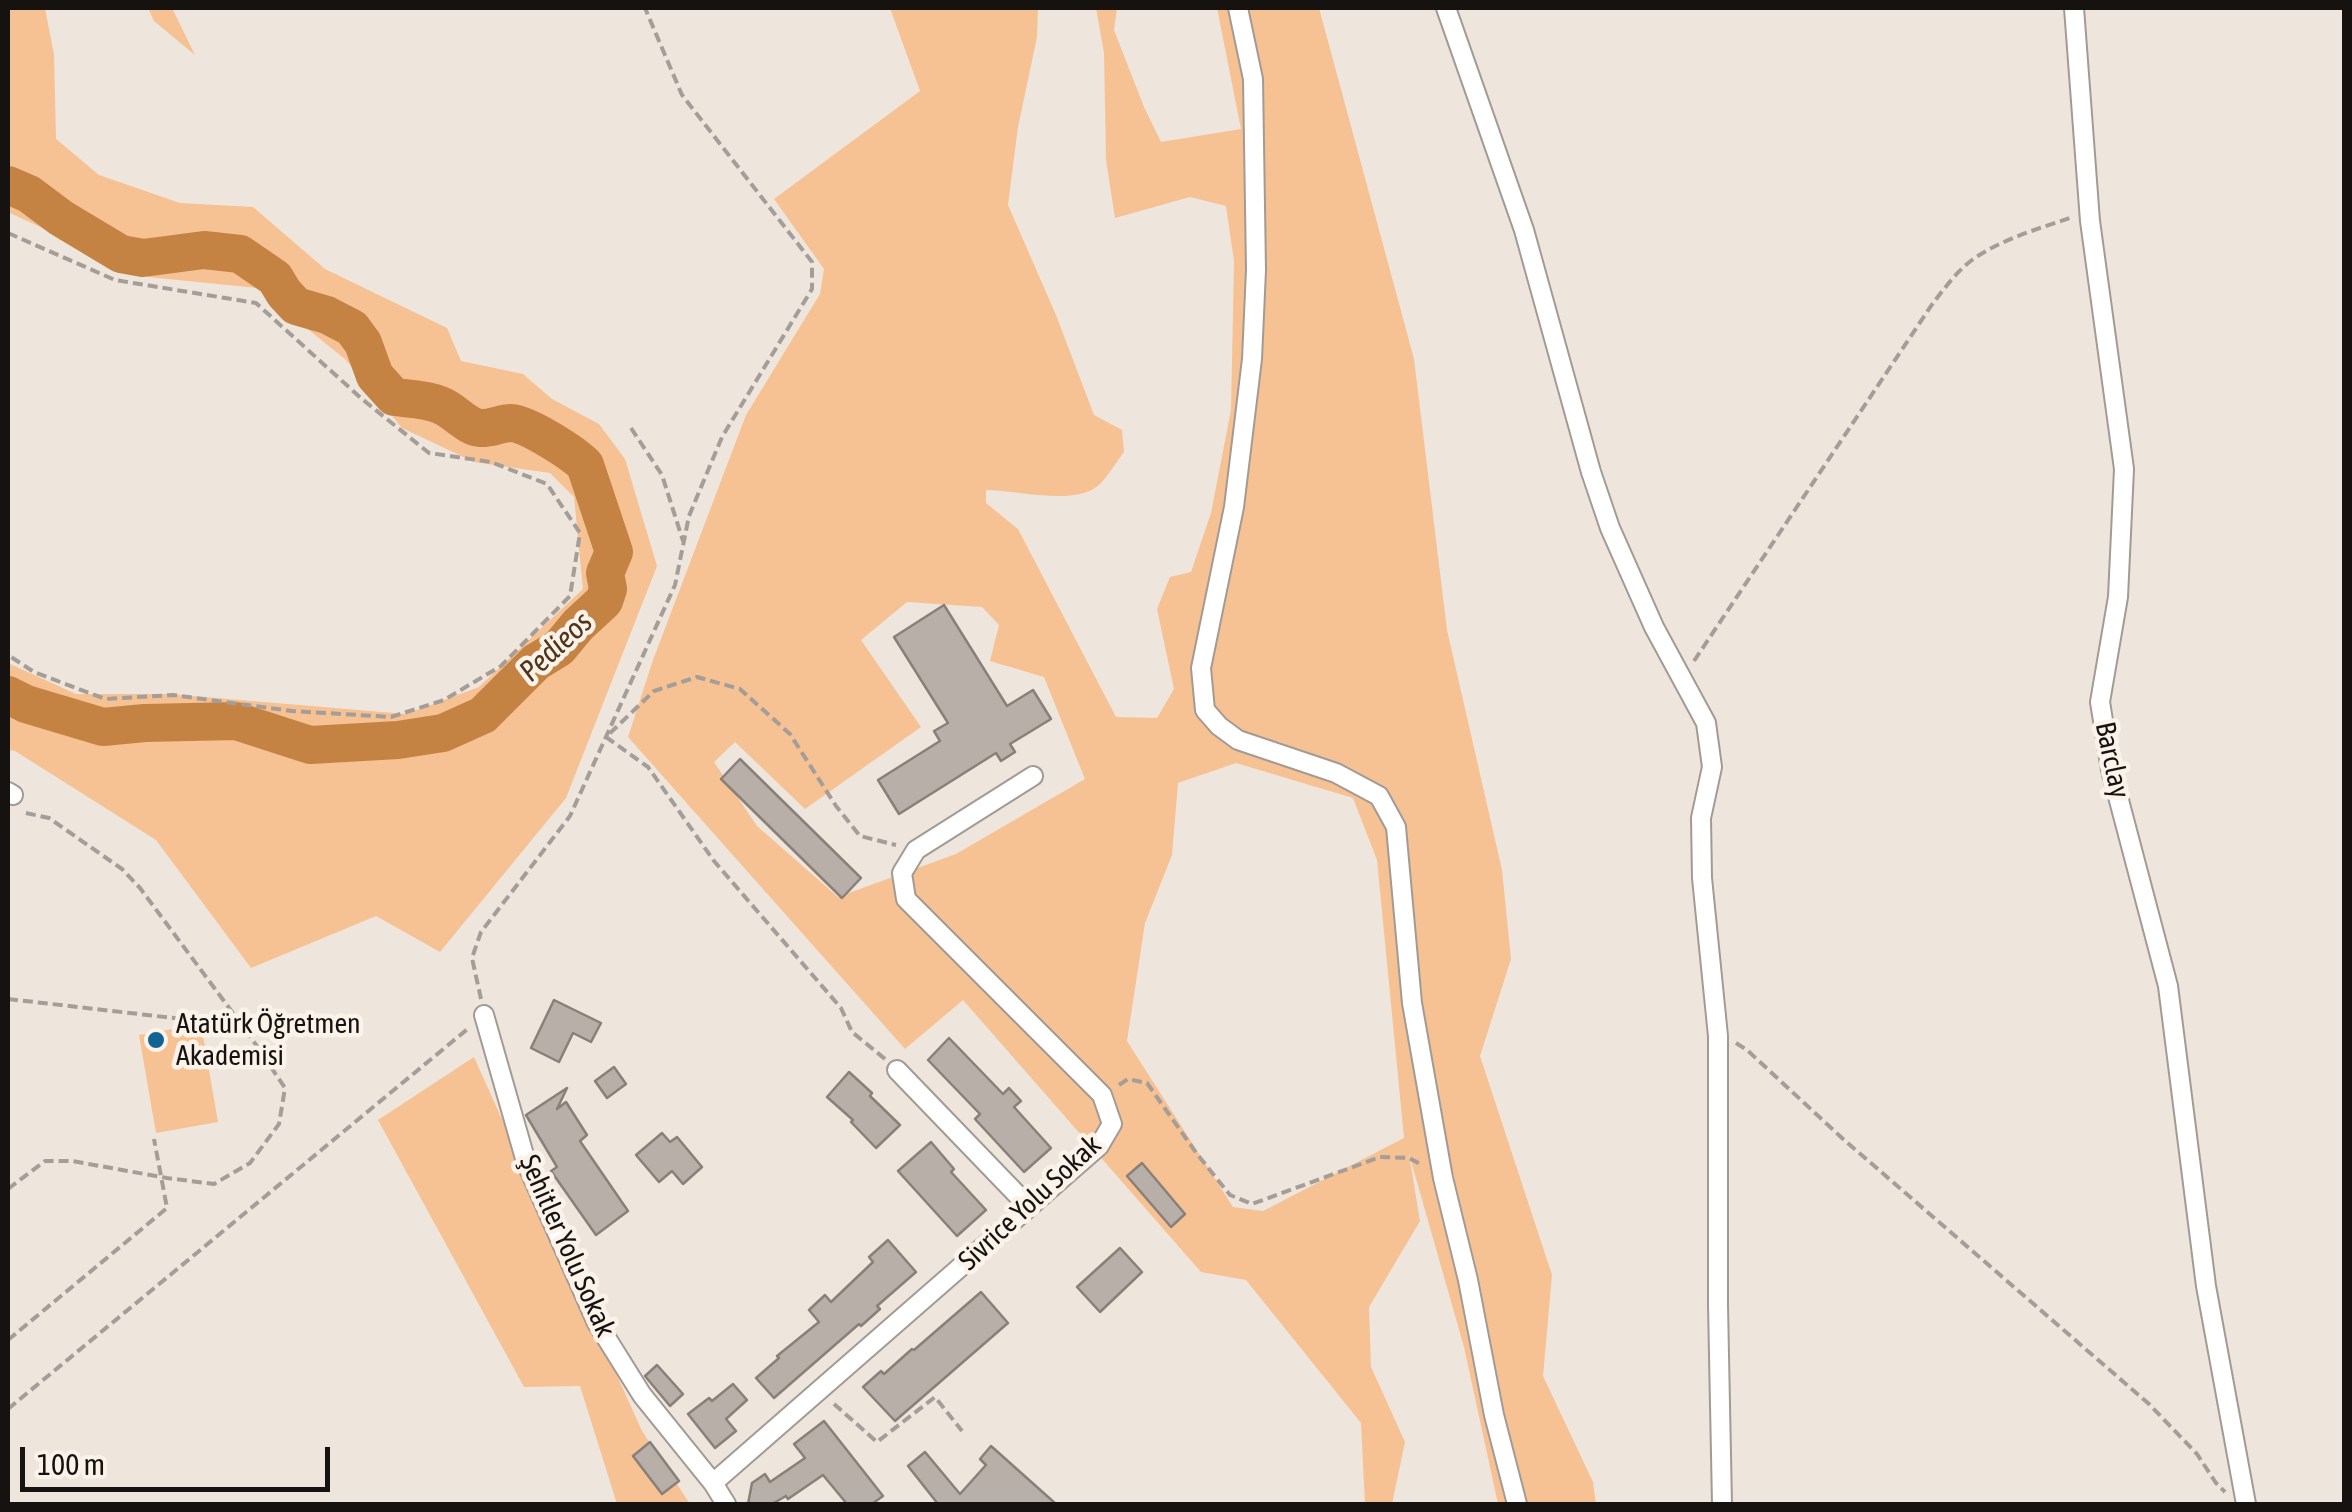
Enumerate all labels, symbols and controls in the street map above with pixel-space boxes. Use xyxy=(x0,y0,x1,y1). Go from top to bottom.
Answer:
water label: Pedieos xyxy=(512,604,600,690)
street label: Barclay xyxy=(2088,719,2136,801)
place label: Atatürk Öğretmen Akademisi xyxy=(176,1007,361,1073)
marker: Atatürk Öğretmen Akademisi xyxy=(145,1029,167,1051)
street label: Sivrice Yolu Sokak xyxy=(952,1128,1108,1278)
street label: Şehitler Yolu Sokak xyxy=(512,1150,622,1342)
scale bar xyxy=(25,1427,335,1489)
text: 100 m xyxy=(37,1447,105,1481)

